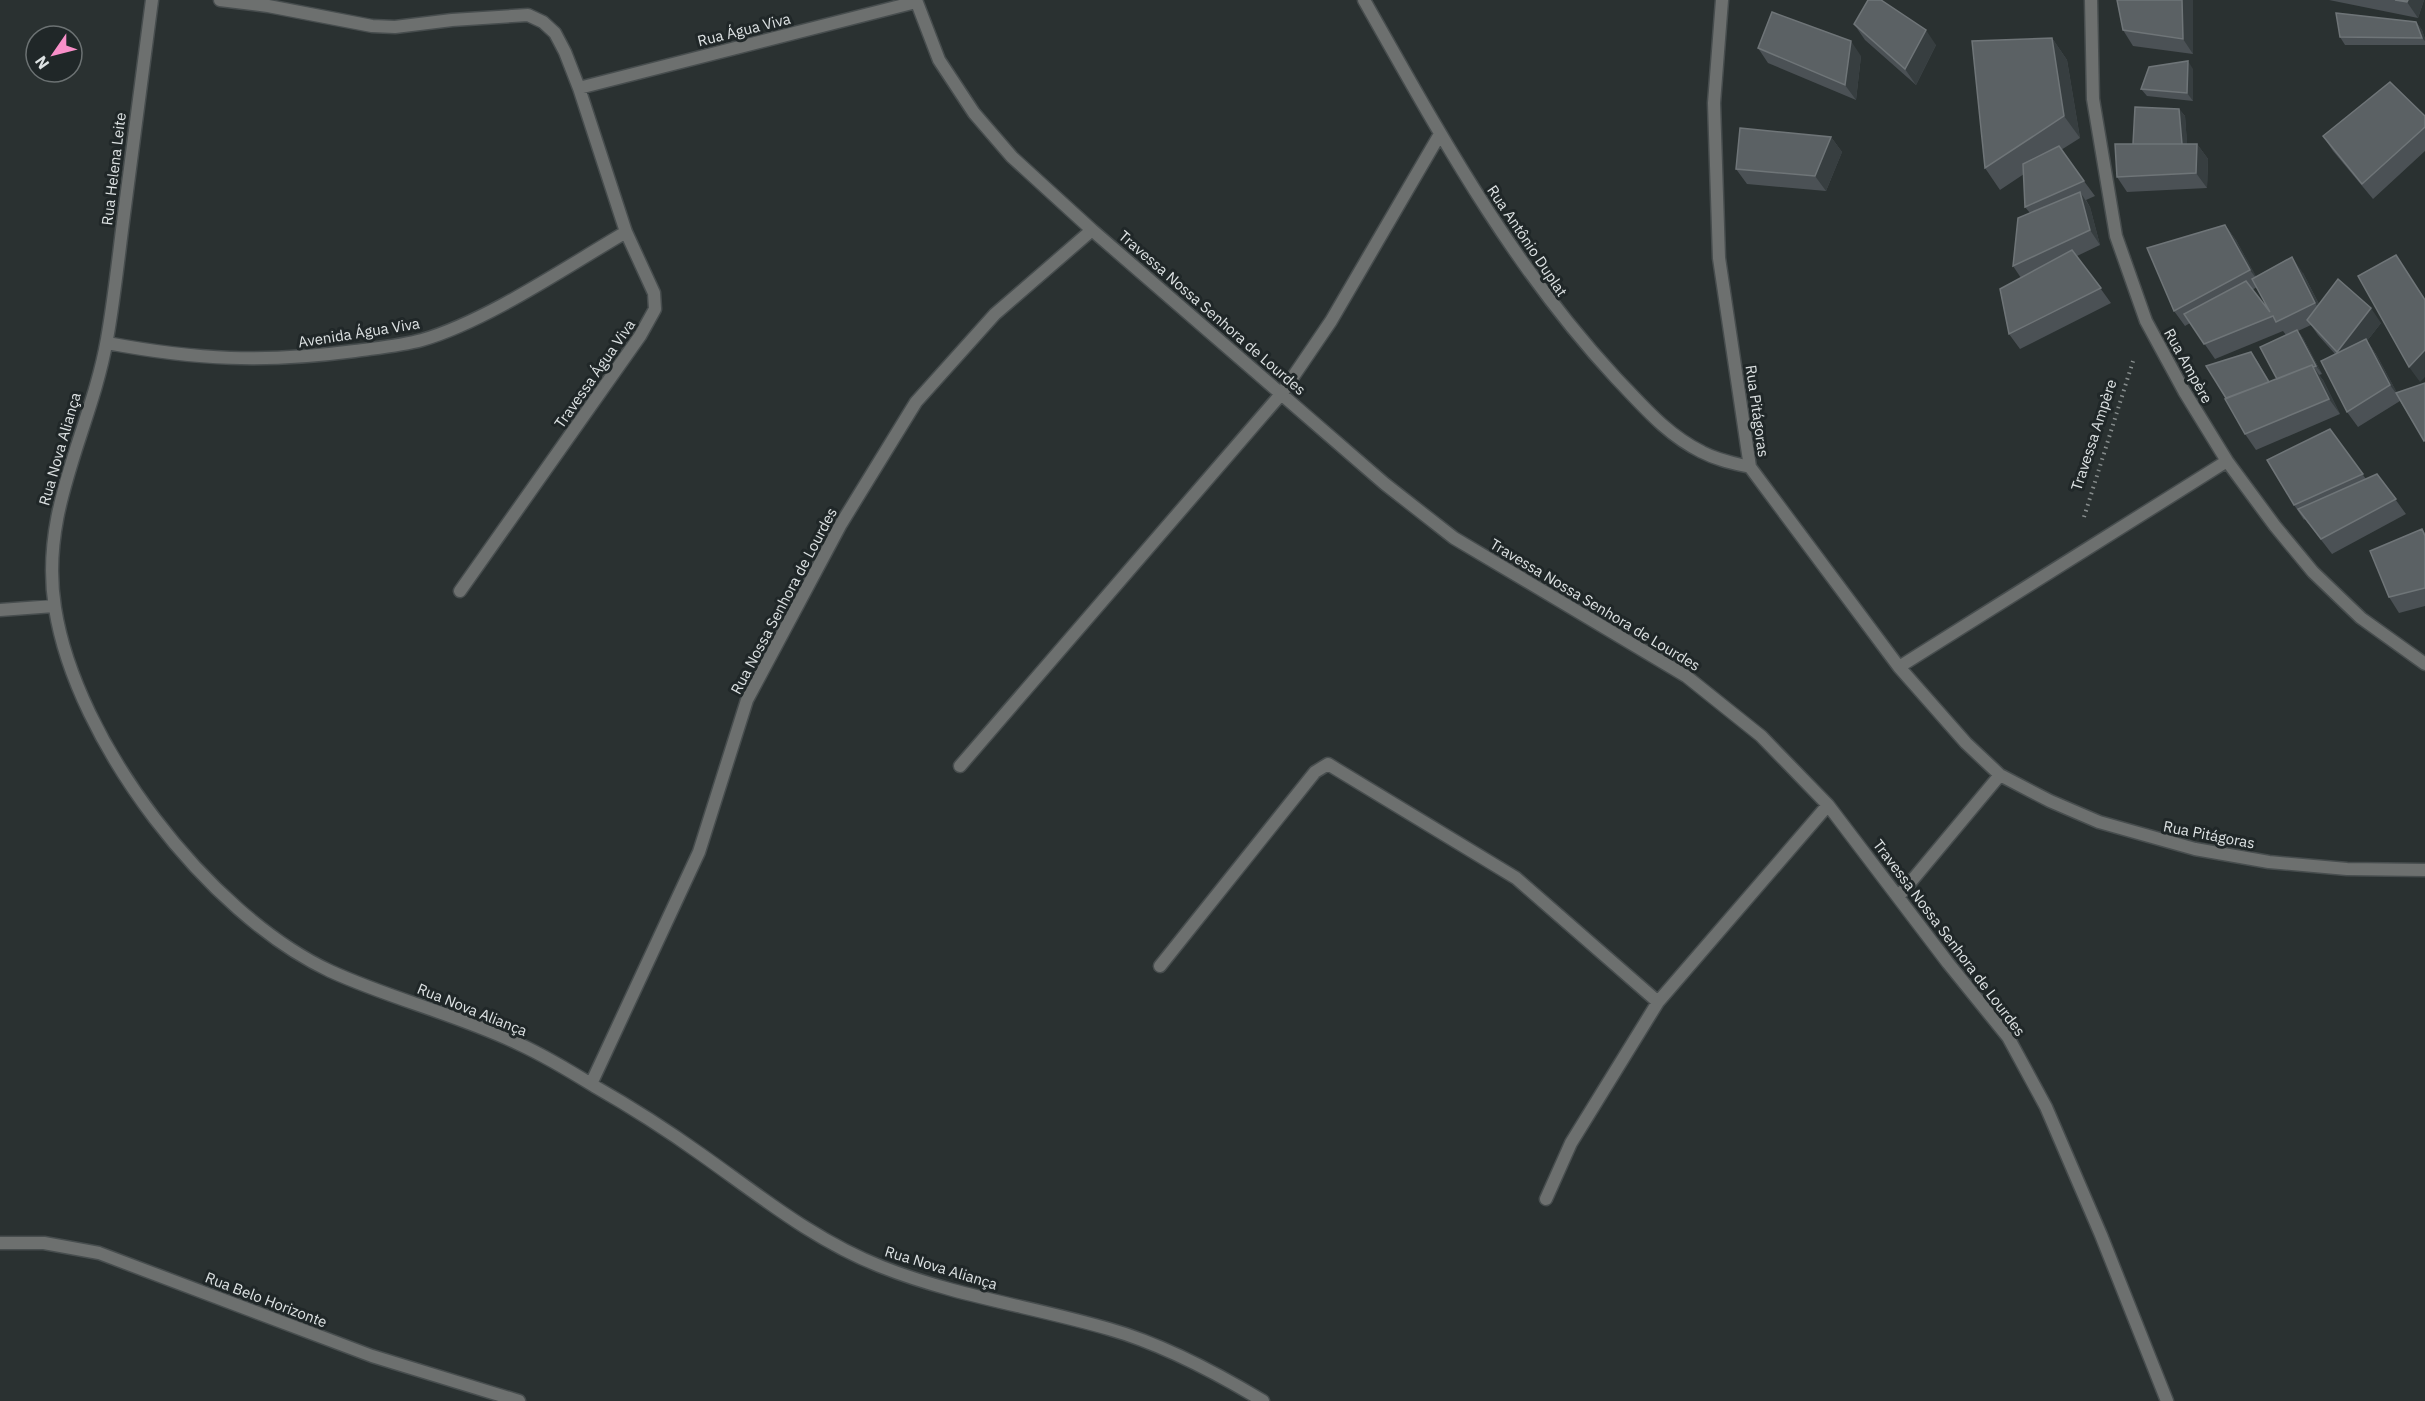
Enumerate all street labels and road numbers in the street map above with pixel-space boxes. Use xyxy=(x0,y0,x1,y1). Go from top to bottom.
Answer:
street label: Rua Água Viva xyxy=(695,9,792,50)
street label: Rua Helena Leite xyxy=(97,111,130,227)
street label: Rua Antônio Duplat xyxy=(1483,181,1572,300)
street label: Travessa Nossa Senhora de Lourdes xyxy=(1115,226,1310,399)
street label: Avenida Água Viva xyxy=(297,313,421,352)
street label: Travessa Água Viva xyxy=(550,316,639,432)
street label: Rua Ampère xyxy=(2160,325,2217,407)
street label: Rua Pitágoras xyxy=(1742,364,1773,458)
street label: Travessa Ampère xyxy=(2067,377,2121,493)
street label: Rua Nova Aliança xyxy=(34,390,85,508)
street label: Rua Nossa Senhora de Lourdes xyxy=(726,504,841,697)
street label: Travessa Nossa Senhora de Lourdes xyxy=(1487,534,1704,675)
street label: Rua Pitágoras xyxy=(2162,816,2256,853)
street label: Travessa Nossa Senhora de Lourdes xyxy=(1869,835,2030,1040)
street label: Rua Nova Aliança xyxy=(414,979,530,1040)
street label: Rua Nova Aliança xyxy=(882,1241,1000,1294)
street label: Rua Belo Horizonte xyxy=(202,1268,330,1332)

